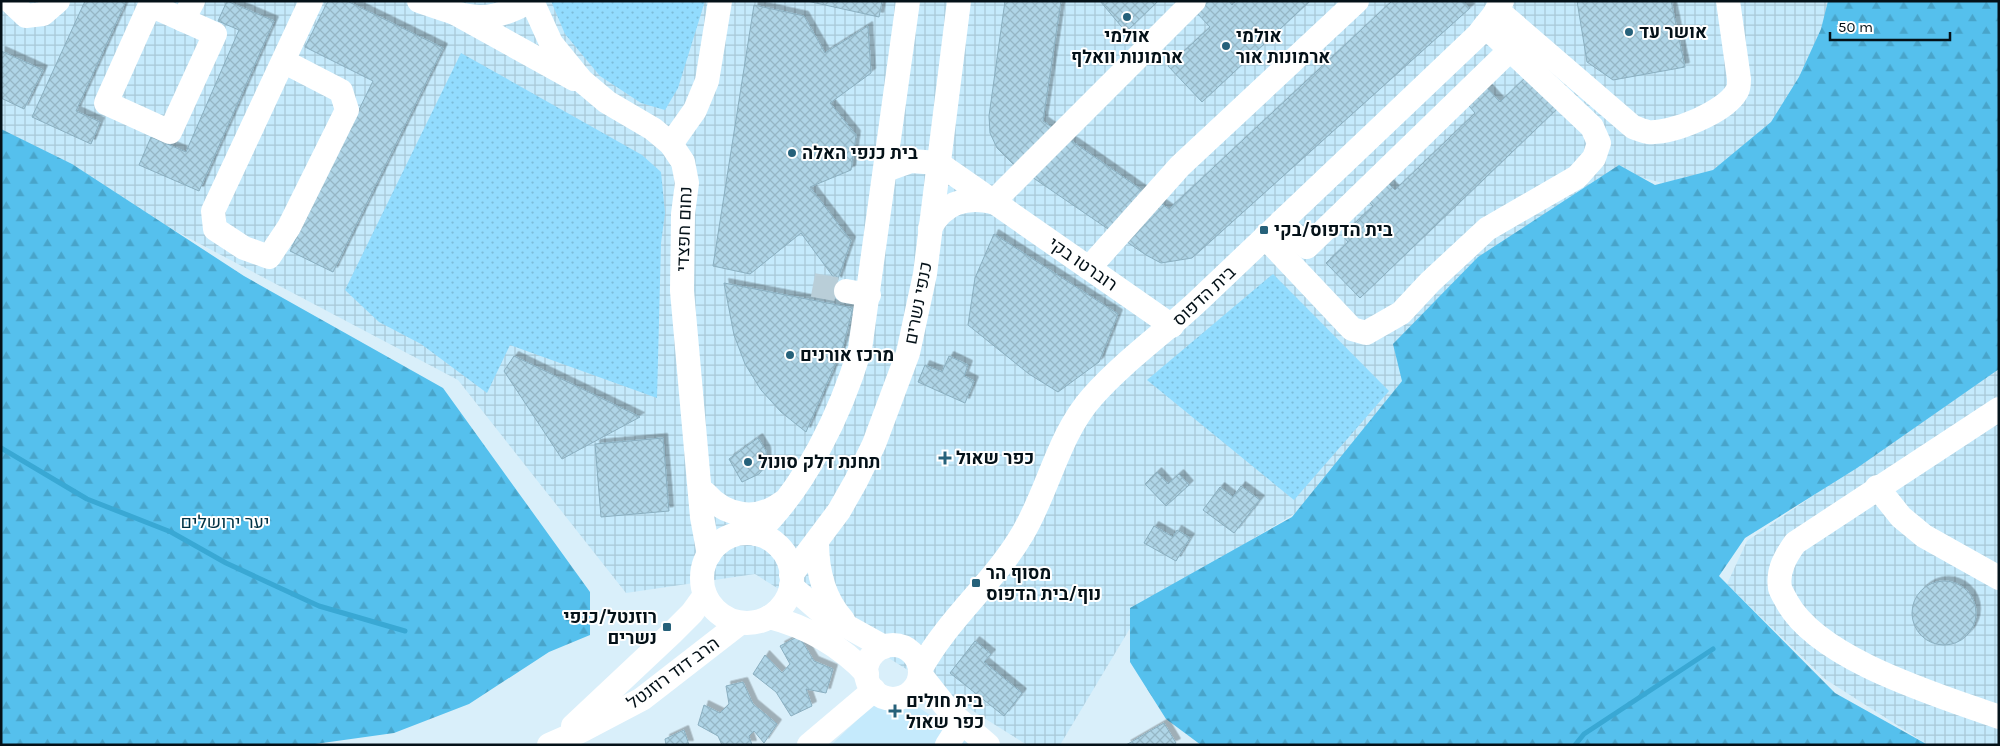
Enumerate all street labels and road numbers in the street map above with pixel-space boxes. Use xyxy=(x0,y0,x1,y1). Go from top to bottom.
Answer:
street label: נחום חפצדי xyxy=(672,186,696,272)
street label: רוברטו בקי xyxy=(1044,232,1122,296)
street label: כנפי נשרים xyxy=(899,260,937,346)
street label: בית הדפוס xyxy=(1168,261,1241,331)
street label: הרב דוד רוזנטל xyxy=(622,632,724,714)

